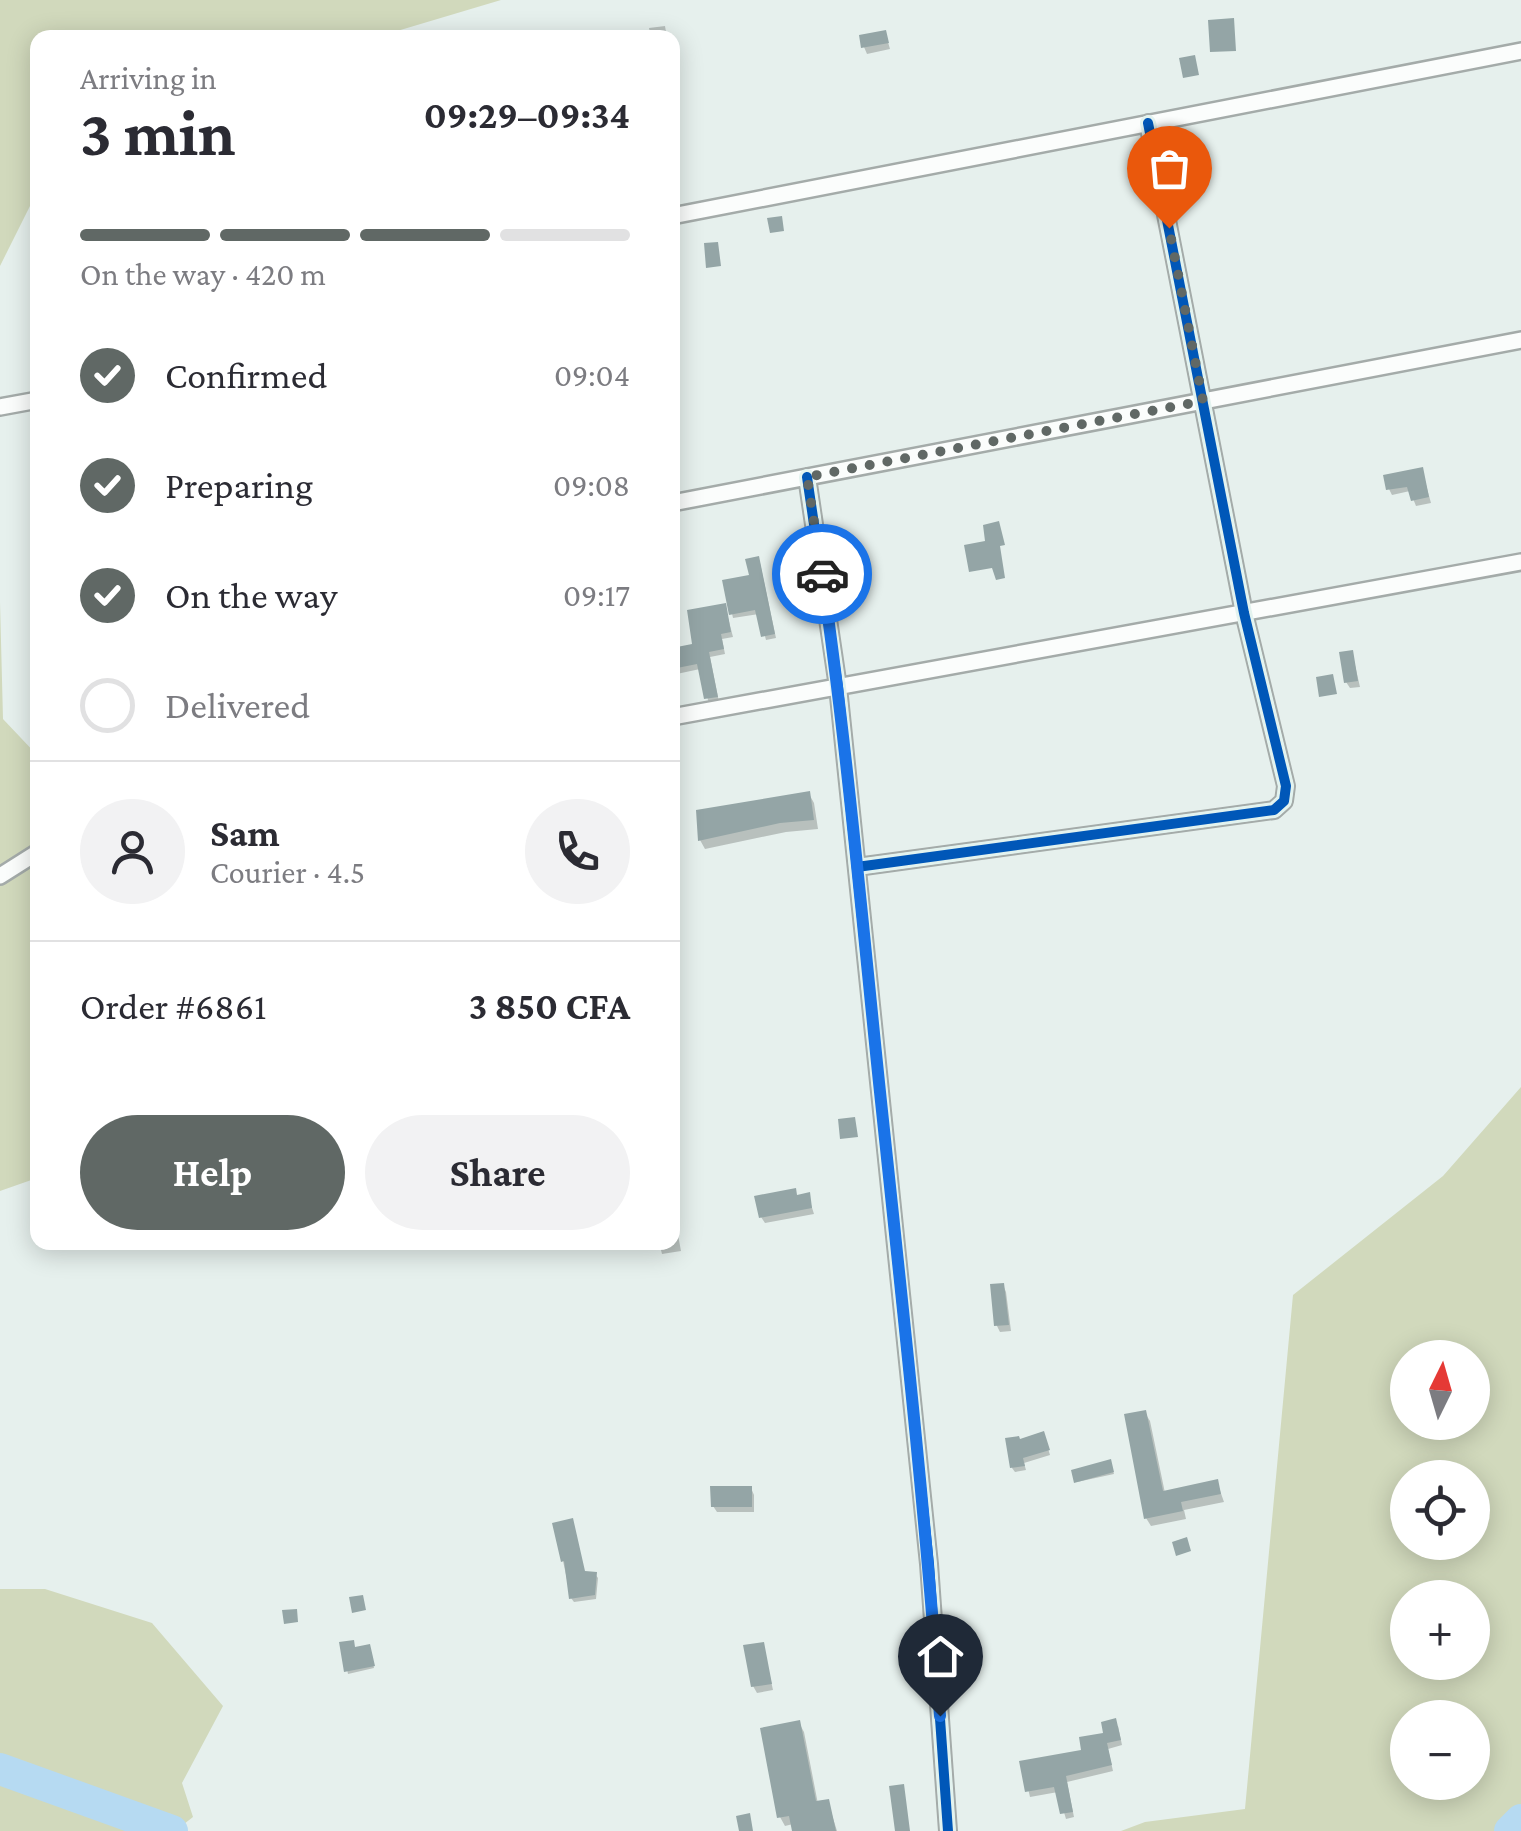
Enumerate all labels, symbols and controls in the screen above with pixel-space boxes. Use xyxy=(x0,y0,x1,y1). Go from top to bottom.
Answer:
text: Arriving in xyxy=(80,60,217,96)
text: 09:29–09:34 xyxy=(424,94,630,136)
text: 3 min xyxy=(80,97,235,169)
pin xyxy=(1127,126,1212,229)
icon: bag xyxy=(1142,141,1197,196)
text: On the way · 420 m xyxy=(80,256,326,292)
icon: check xyxy=(80,348,135,403)
text: Confirmed xyxy=(165,354,328,396)
text: 09:04 xyxy=(554,357,630,393)
icon: check xyxy=(80,458,135,513)
text: Preparing xyxy=(165,464,313,506)
text: 09:08 xyxy=(553,467,630,503)
courier xyxy=(772,524,872,624)
icon: car xyxy=(795,547,850,602)
icon: check xyxy=(80,568,135,623)
text: On the way xyxy=(165,574,337,616)
text: 09:17 xyxy=(563,577,630,613)
text: Delivered xyxy=(165,684,310,726)
button: person xyxy=(80,799,185,904)
button: phone xyxy=(525,799,630,904)
text: Sam xyxy=(210,812,280,854)
text: Courier · 4.5 xyxy=(210,854,365,890)
text: Order #6861 xyxy=(80,985,267,1027)
text: 3 850 CFA xyxy=(469,985,630,1027)
button: Help xyxy=(80,1115,345,1230)
button: Share xyxy=(365,1115,630,1230)
north arrow xyxy=(1390,1340,1490,1440)
map controls xyxy=(1390,1340,1490,1800)
button: locate xyxy=(1390,1460,1490,1560)
button: + xyxy=(1390,1580,1490,1680)
pin xyxy=(898,1614,983,1717)
icon: home xyxy=(913,1629,968,1684)
button: − xyxy=(1390,1700,1490,1800)

